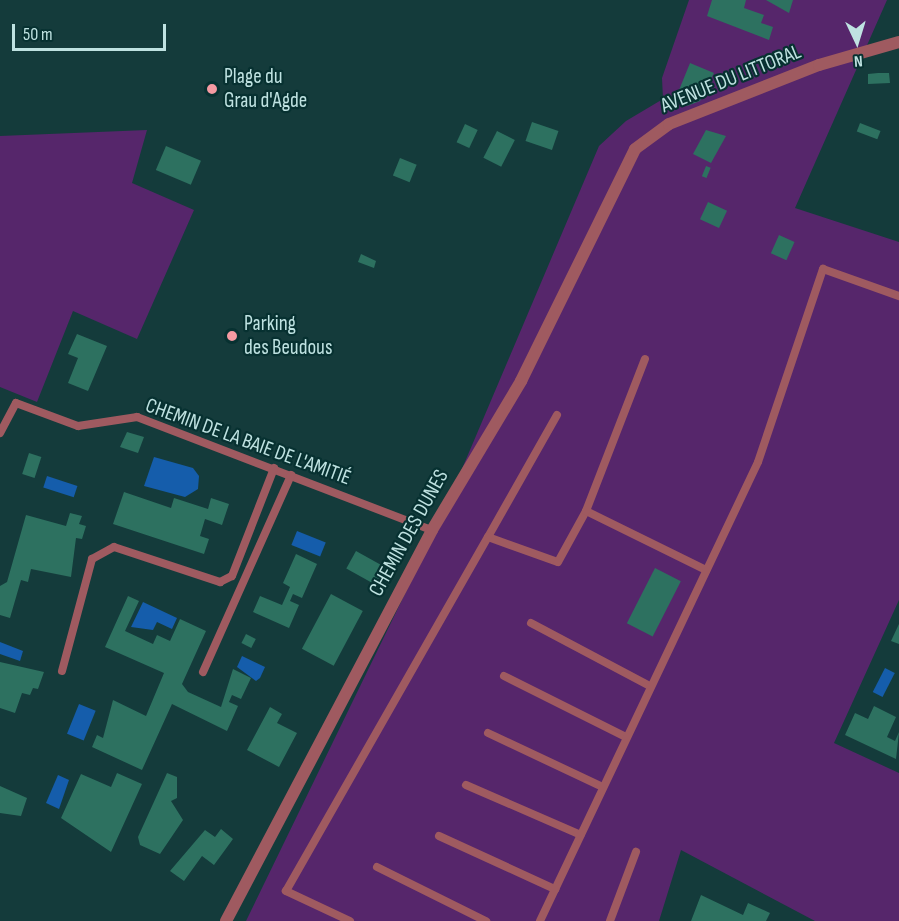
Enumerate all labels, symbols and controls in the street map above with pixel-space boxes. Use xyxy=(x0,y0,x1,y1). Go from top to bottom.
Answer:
scale bar xyxy=(15,12,170,50)
north arrow xyxy=(827,12,887,72)
text: 50 m xyxy=(23,24,53,45)
street label: AVENUE DU LITTORAL xyxy=(657,39,805,119)
text: N xyxy=(853,51,863,70)
place label: Plage du Grau d'Agde xyxy=(224,64,307,114)
marker: Plage du Grau d'Agde xyxy=(205,82,219,96)
place label: Parking des Beudous xyxy=(244,311,332,361)
marker: Parking des Beudous xyxy=(225,329,239,343)
street label: CHEMIN DE LA BAIE DE L'AMITIÉ xyxy=(142,393,354,491)
street label: CHEMIN DES DUNES xyxy=(364,465,454,601)

